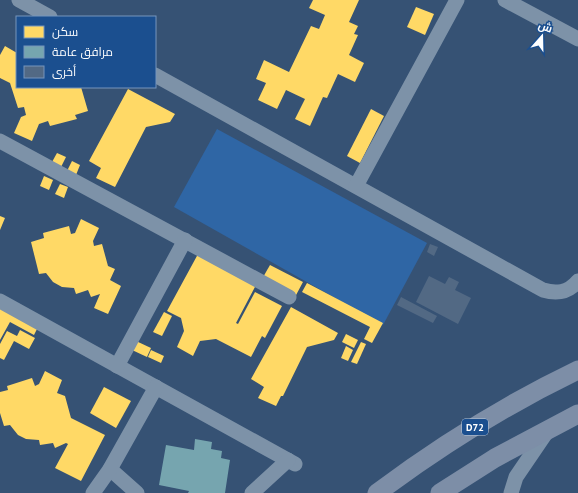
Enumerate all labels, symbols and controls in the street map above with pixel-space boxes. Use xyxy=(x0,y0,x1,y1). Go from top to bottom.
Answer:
legend xyxy=(16,16,156,88)
north arrow xyxy=(522,16,562,56)
text: ش xyxy=(536,18,554,36)
text: سكن xyxy=(52,24,78,39)
text: مرافق عامة xyxy=(52,44,113,59)
text: أخرى xyxy=(52,64,76,79)
road number: D72 xyxy=(462,419,488,435)

